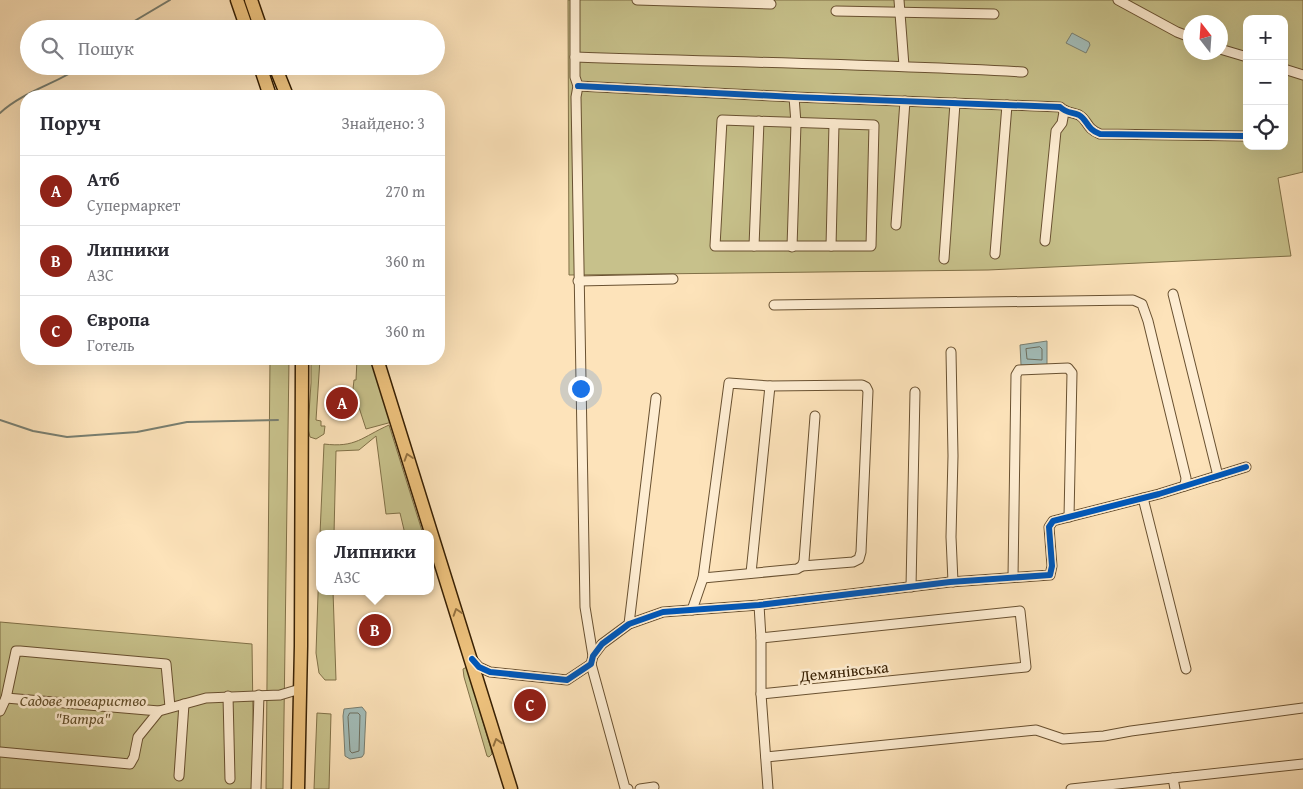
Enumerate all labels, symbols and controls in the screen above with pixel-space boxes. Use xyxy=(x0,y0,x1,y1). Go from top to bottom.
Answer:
north arrow xyxy=(1183,15,1228,60)
map controls xyxy=(1243,15,1288,150)
button: + xyxy=(1243,15,1288,60)
search box xyxy=(20,20,445,75)
icon: search xyxy=(38,34,66,62)
text: Пошук xyxy=(78,34,134,62)
button: − xyxy=(1243,60,1288,105)
button: locate xyxy=(1243,105,1288,150)
text: Поруч xyxy=(40,107,101,138)
text: Знайдено: 3 xyxy=(342,111,425,135)
text: Атб xyxy=(87,165,120,193)
text: A xyxy=(51,179,61,203)
text: 270 m xyxy=(385,179,425,203)
text: Супермаркет xyxy=(87,193,180,217)
text: Липники xyxy=(87,235,169,263)
text: B xyxy=(51,249,61,273)
text: 360 m xyxy=(385,249,425,273)
text: АЗС xyxy=(87,263,114,287)
text: Європа xyxy=(87,305,150,333)
text: C xyxy=(51,319,61,343)
text: 360 m xyxy=(385,319,425,343)
text: Готель xyxy=(87,333,135,357)
your location xyxy=(568,376,594,402)
pin: A xyxy=(326,384,358,422)
one-way arrow xyxy=(403,454,413,462)
popup xyxy=(316,530,434,595)
text: Липники xyxy=(334,537,416,565)
text: АЗС xyxy=(334,565,361,589)
one-way arrow xyxy=(453,609,463,617)
pin: B xyxy=(359,611,391,649)
street label: Демянівська xyxy=(797,654,890,688)
pin: C xyxy=(514,686,546,724)
park label: Садове товариство "Ватра" xyxy=(20,688,146,730)
one-way arrow xyxy=(493,739,503,747)

